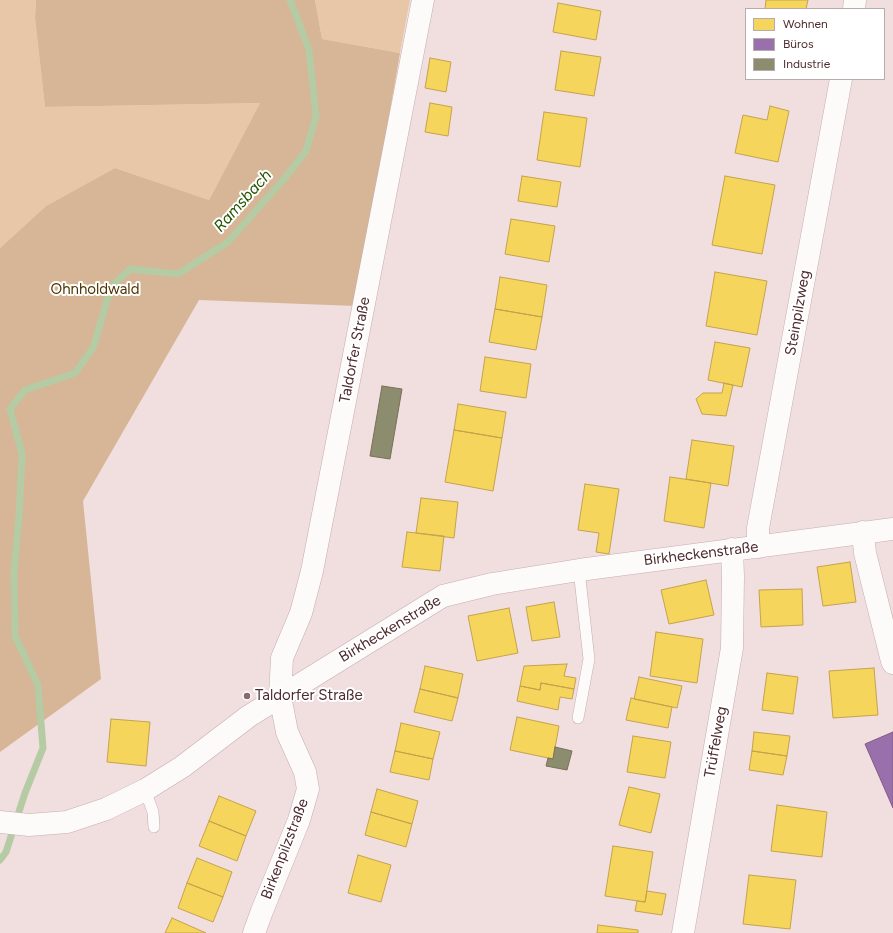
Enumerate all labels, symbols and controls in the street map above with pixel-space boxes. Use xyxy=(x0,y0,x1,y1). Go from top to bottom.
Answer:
legend xyxy=(745,8,885,80)
text: Wohnen xyxy=(783,17,828,31)
text: Büros xyxy=(783,37,814,51)
text: Industrie xyxy=(783,57,830,71)
water label: Ramsbach xyxy=(210,166,276,236)
street label: Steinpilzweg xyxy=(782,269,814,357)
park label: Ohnholdwald xyxy=(51,281,139,299)
street label: Taldorfer Straße xyxy=(336,295,374,405)
street label: Birkheckenstraße xyxy=(643,538,759,570)
street label: Birkheckenstraße xyxy=(336,592,444,666)
place label: Taldorfer Straße xyxy=(255,687,363,705)
marker: Taldorfer Straße xyxy=(242,691,252,701)
street label: Trüffelweg xyxy=(701,705,731,779)
street label: Birkenpilzstraße xyxy=(258,796,312,902)

